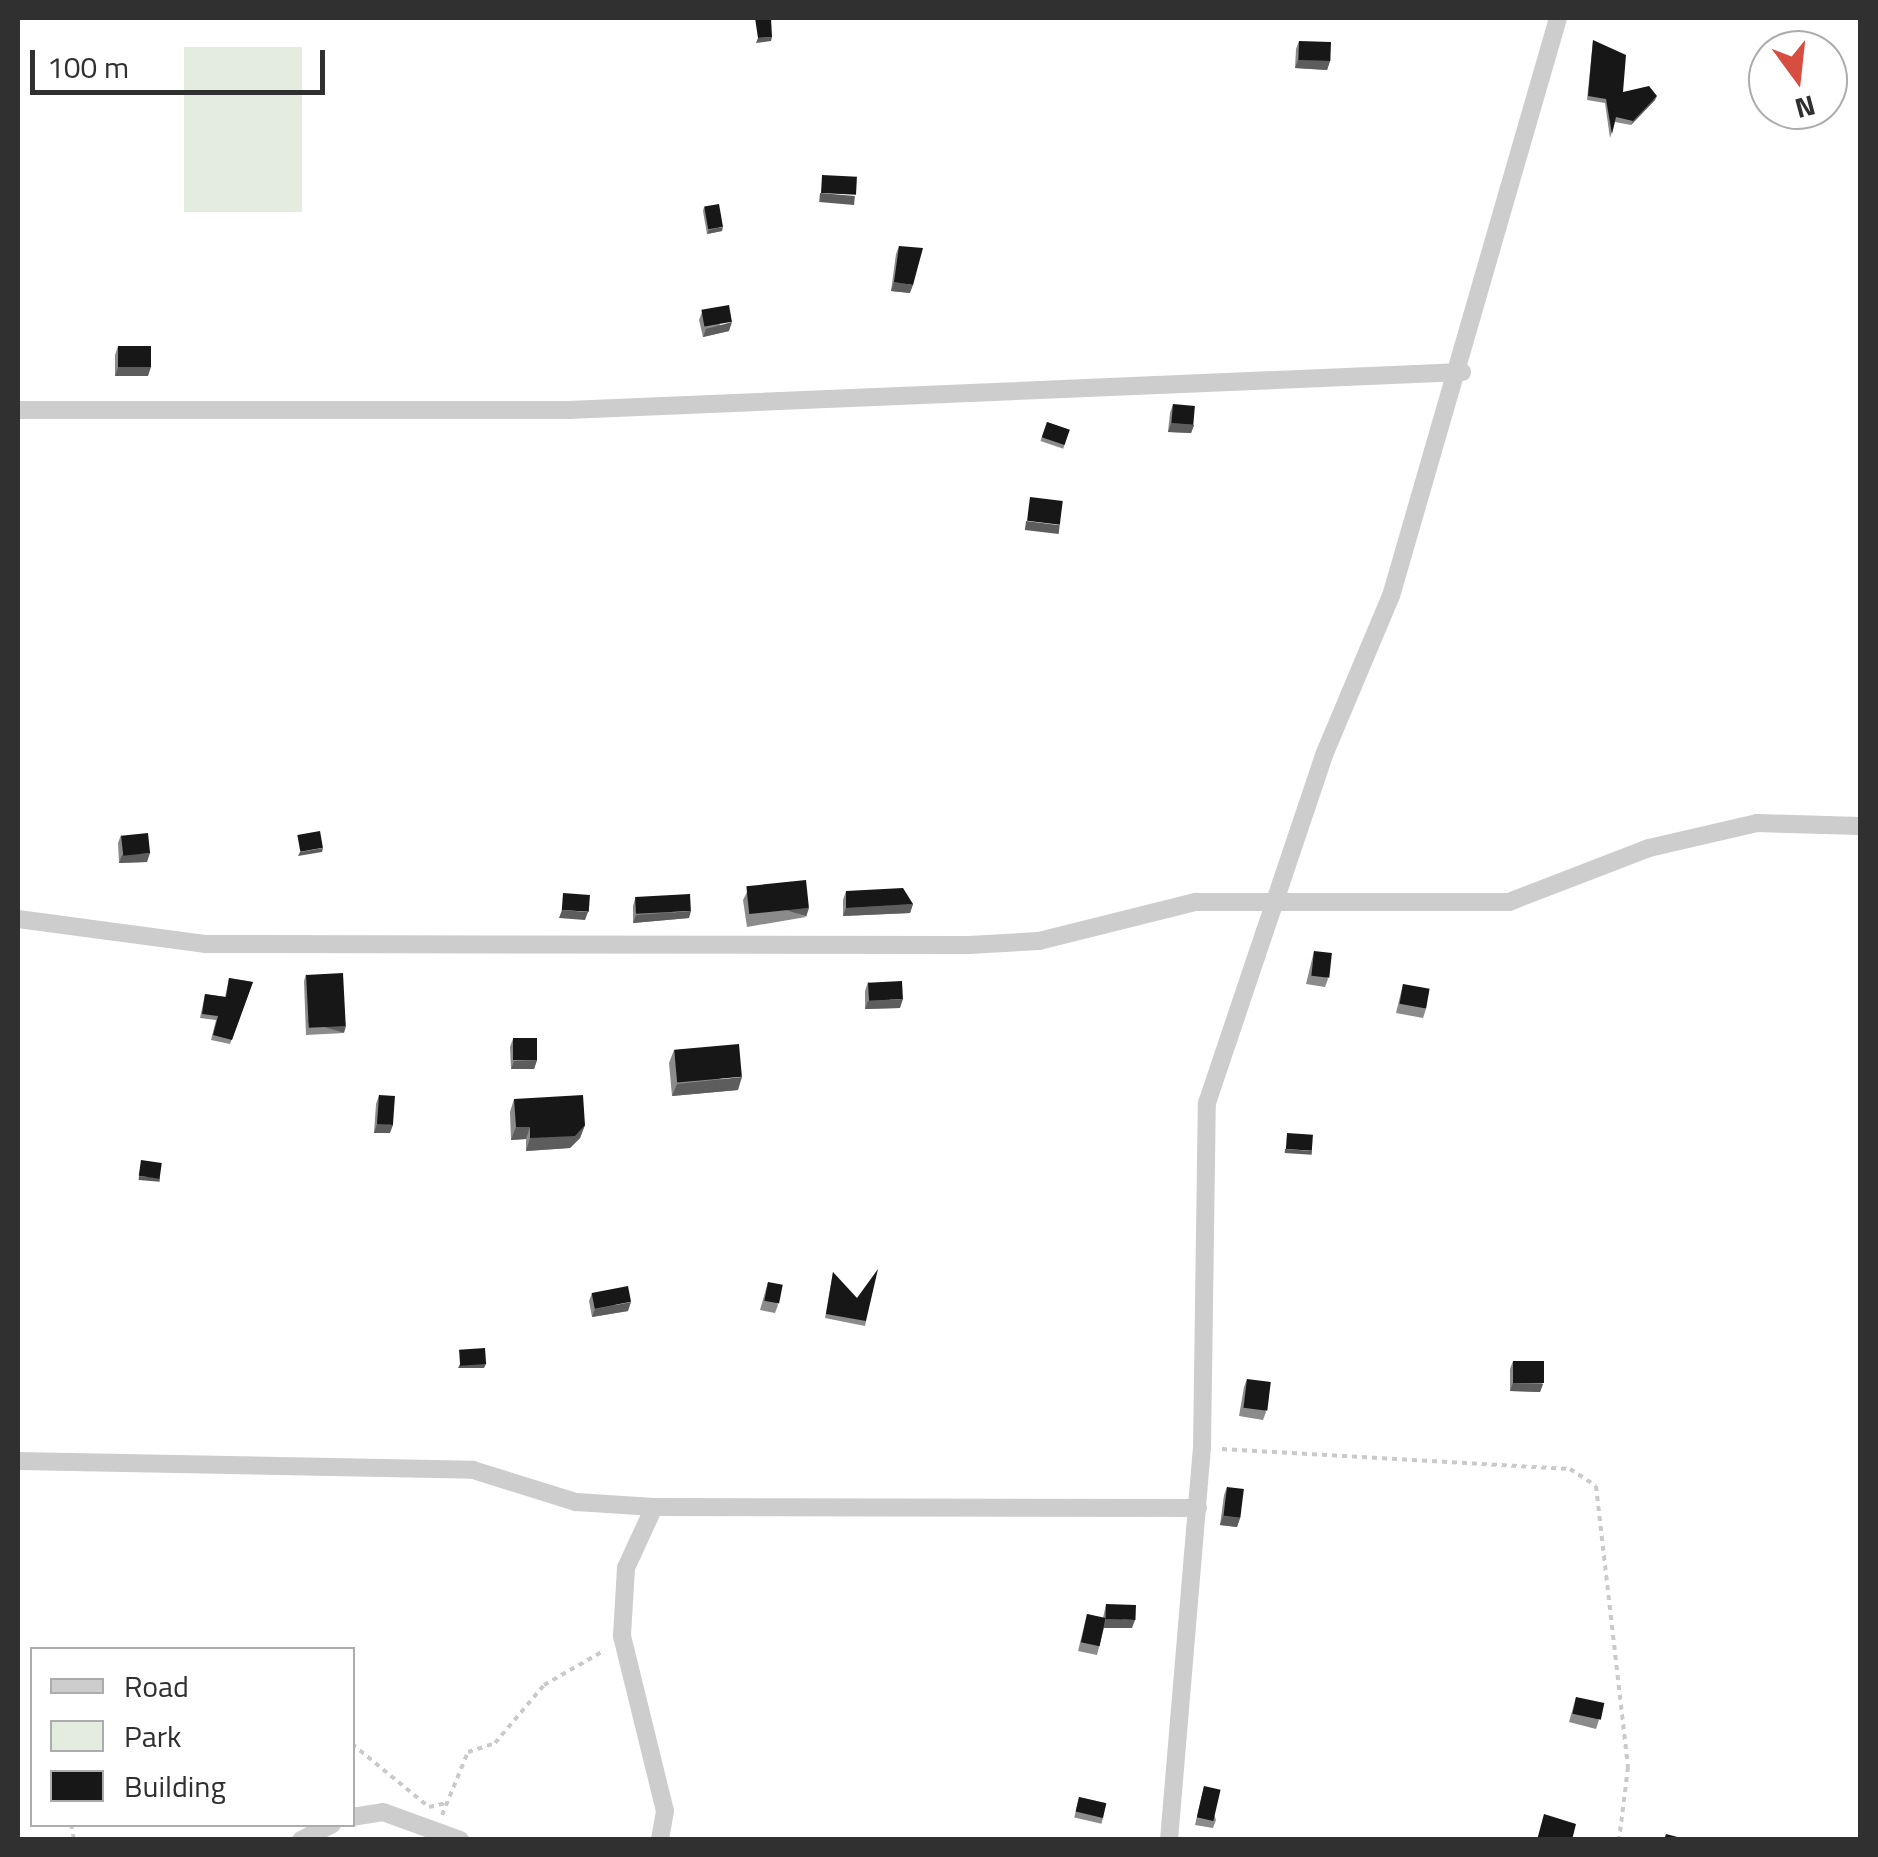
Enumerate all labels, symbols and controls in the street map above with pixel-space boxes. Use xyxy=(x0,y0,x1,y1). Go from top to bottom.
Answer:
scale bar xyxy=(35,30,330,92)
north arrow xyxy=(1748,30,1848,130)
text: 100 m xyxy=(47,44,129,90)
text: N xyxy=(1790,84,1820,131)
legend xyxy=(30,1647,355,1827)
text: Road xyxy=(124,1663,189,1709)
text: Park xyxy=(124,1713,181,1759)
text: Building xyxy=(124,1763,226,1809)

